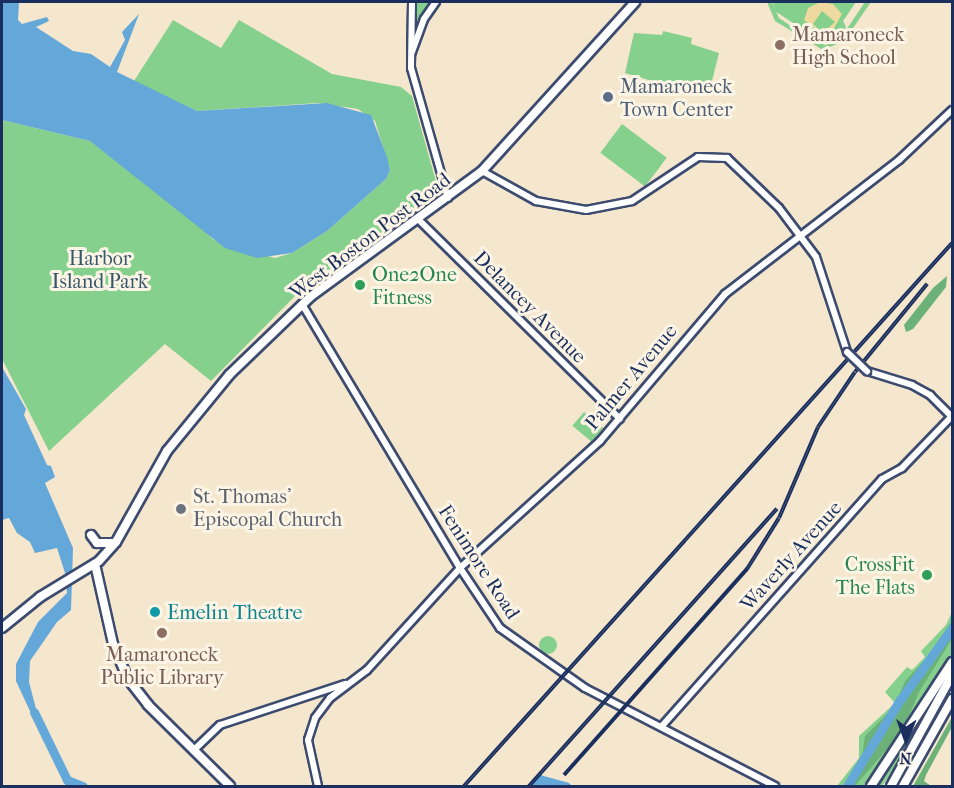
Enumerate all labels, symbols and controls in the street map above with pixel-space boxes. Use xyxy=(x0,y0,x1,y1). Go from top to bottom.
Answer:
place label: Mamaroneck High School xyxy=(792,22,904,69)
marker: Mamaroneck High School xyxy=(773,38,787,52)
place label: Mamaroneck Town Center xyxy=(620,74,733,121)
marker: Mamaroneck Town Center xyxy=(601,90,615,104)
street label: West Boston Post Road xyxy=(285,168,455,304)
street label: Delancey Avenue xyxy=(469,246,591,368)
park label: Harbor Island Park xyxy=(52,247,148,294)
place label: One2One Fitness xyxy=(372,262,457,309)
marker: One2One Fitness xyxy=(353,278,367,292)
street label: Palmer Avenue xyxy=(580,319,682,435)
place label: St. Thomas' Episcopal Church xyxy=(193,485,342,532)
street label: Waverly Avenue xyxy=(735,496,847,616)
street label: Fenimore Road xyxy=(433,500,525,624)
marker: St. Thomas' Episcopal Church xyxy=(174,502,188,516)
place label: CrossFit The Flats xyxy=(836,552,915,599)
marker: CrossFit The Flats xyxy=(920,568,934,582)
place label: Emelin Theatre xyxy=(167,600,302,624)
marker: Emelin Theatre xyxy=(148,605,162,619)
marker: Mamaroneck Public Library xyxy=(155,626,169,640)
place label: Mamaroneck Public Library xyxy=(100,642,224,689)
north arrow xyxy=(876,710,936,770)
text: N xyxy=(899,749,912,768)

